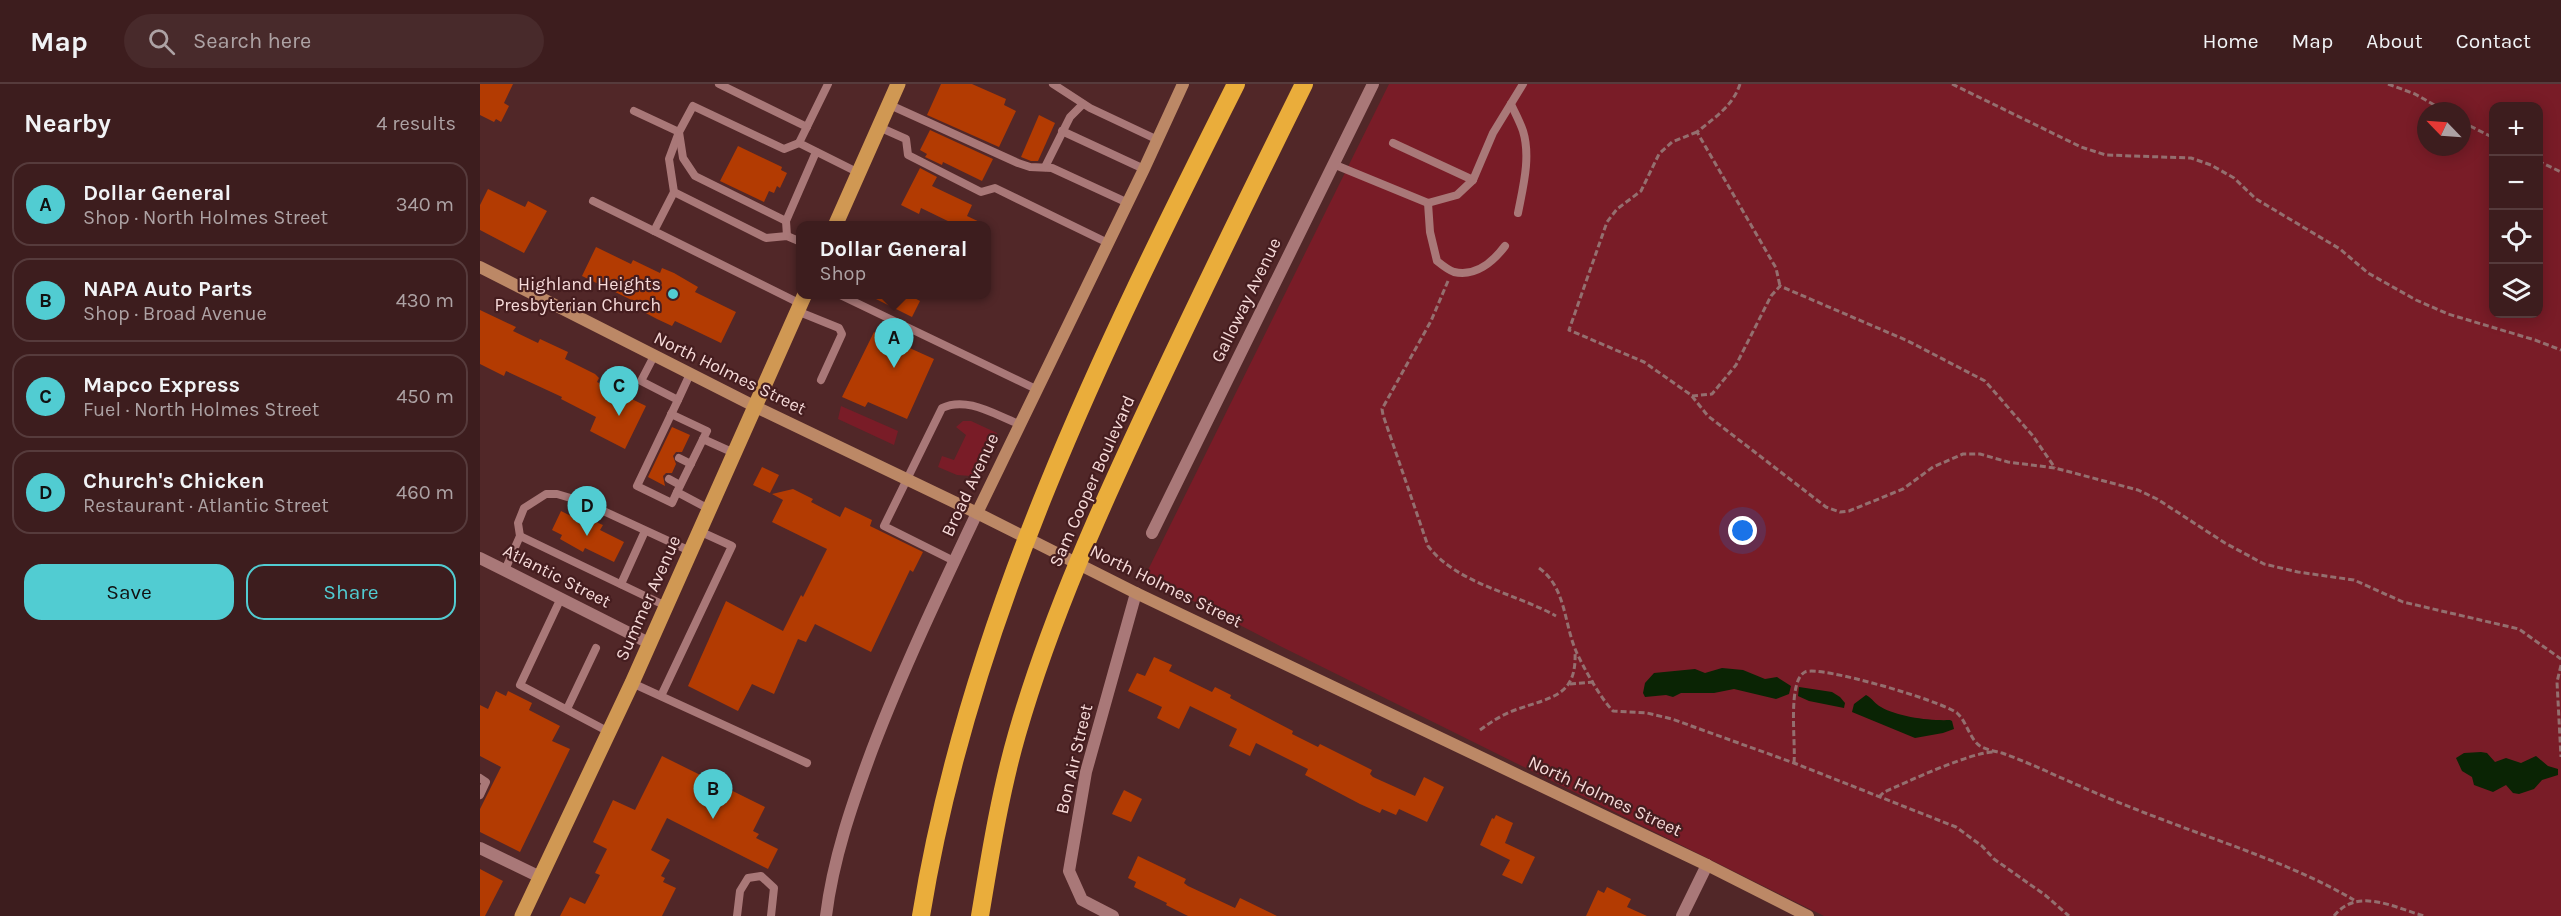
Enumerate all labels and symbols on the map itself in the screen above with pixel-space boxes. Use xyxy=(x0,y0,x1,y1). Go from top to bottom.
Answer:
north arrow xyxy=(2417,102,2471,156)
street label: Galloway Avenue xyxy=(1206,234,1286,366)
place label: Highland Heights Presbyterian Church xyxy=(494,273,661,316)
marker: Highland Heights Presbyterian Church xyxy=(666,287,680,301)
pin: A xyxy=(874,318,914,368)
street label: North Holmes Street xyxy=(650,327,810,420)
pin: C xyxy=(600,366,638,416)
street label: Sam Cooper Boulevard xyxy=(1044,392,1140,570)
street label: Broad Avenue xyxy=(936,430,1004,540)
pin: D xyxy=(568,486,606,536)
your location xyxy=(1728,516,1757,545)
street label: Summer Avenue xyxy=(611,532,685,664)
street label: Atlantic Street xyxy=(499,539,615,613)
street label: North Holmes Street xyxy=(1086,540,1246,633)
street label: Bon Air Street xyxy=(1051,702,1097,816)
street label: North Holmes Street xyxy=(1525,751,1685,841)
pin: B xyxy=(694,770,732,819)

